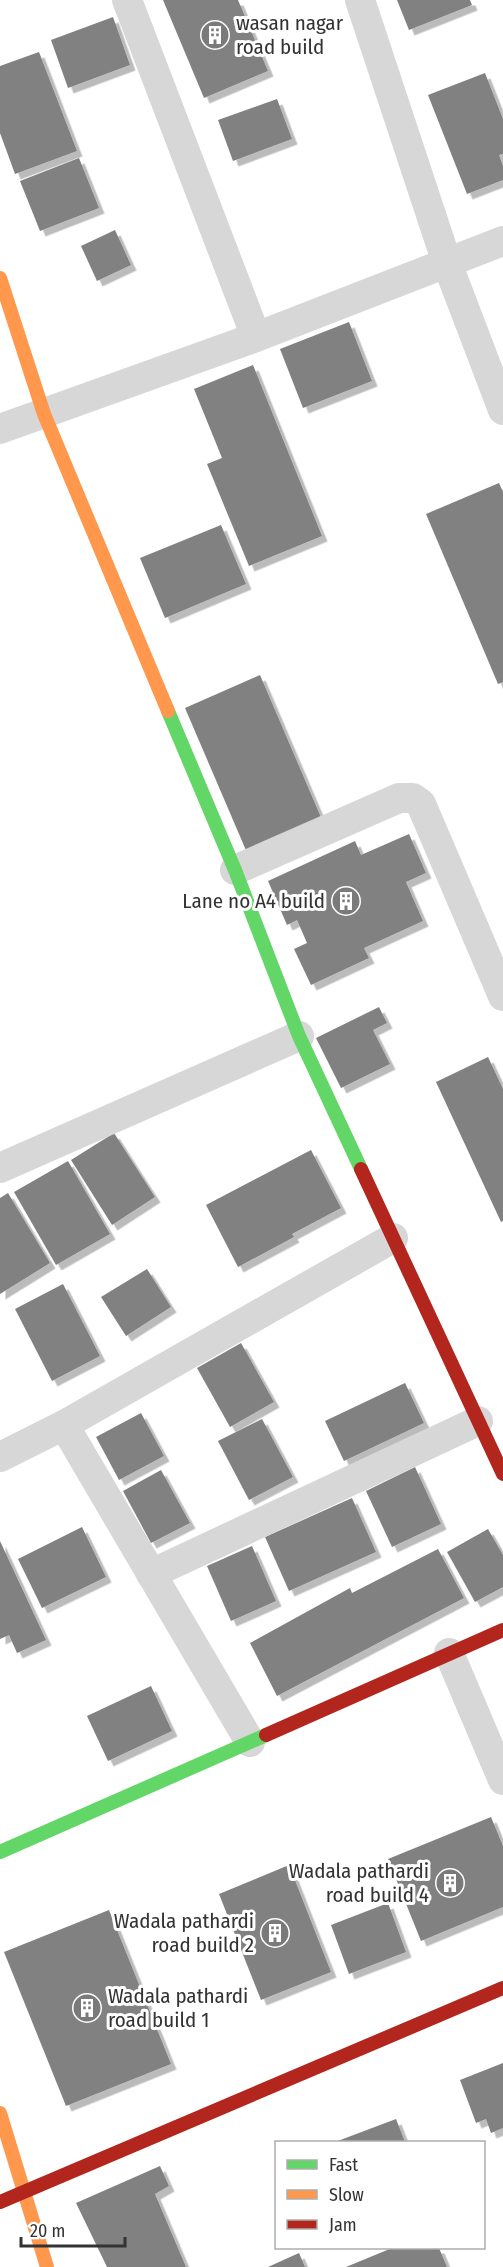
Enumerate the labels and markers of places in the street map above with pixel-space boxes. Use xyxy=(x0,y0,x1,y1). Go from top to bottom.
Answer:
place label: wasan nagar road build xyxy=(236,10,344,60)
building icon: wasan nagar road build xyxy=(199,19,231,51)
building icon: Lane no A4 build xyxy=(330,885,362,917)
place label: Lane no A4 build xyxy=(182,888,325,914)
place label: Wadala pathardi road build 4 xyxy=(289,1858,429,1908)
building icon: Wadala pathardi road build 4 xyxy=(434,1867,466,1899)
place label: Wadala pathardi road build 2 xyxy=(114,1908,254,1958)
building icon: Wadala pathardi road build 2 xyxy=(259,1917,291,1949)
place label: Wadala pathardi road build 1 xyxy=(108,1983,248,2033)
building icon: Wadala pathardi road build 1 xyxy=(71,1992,103,2024)

